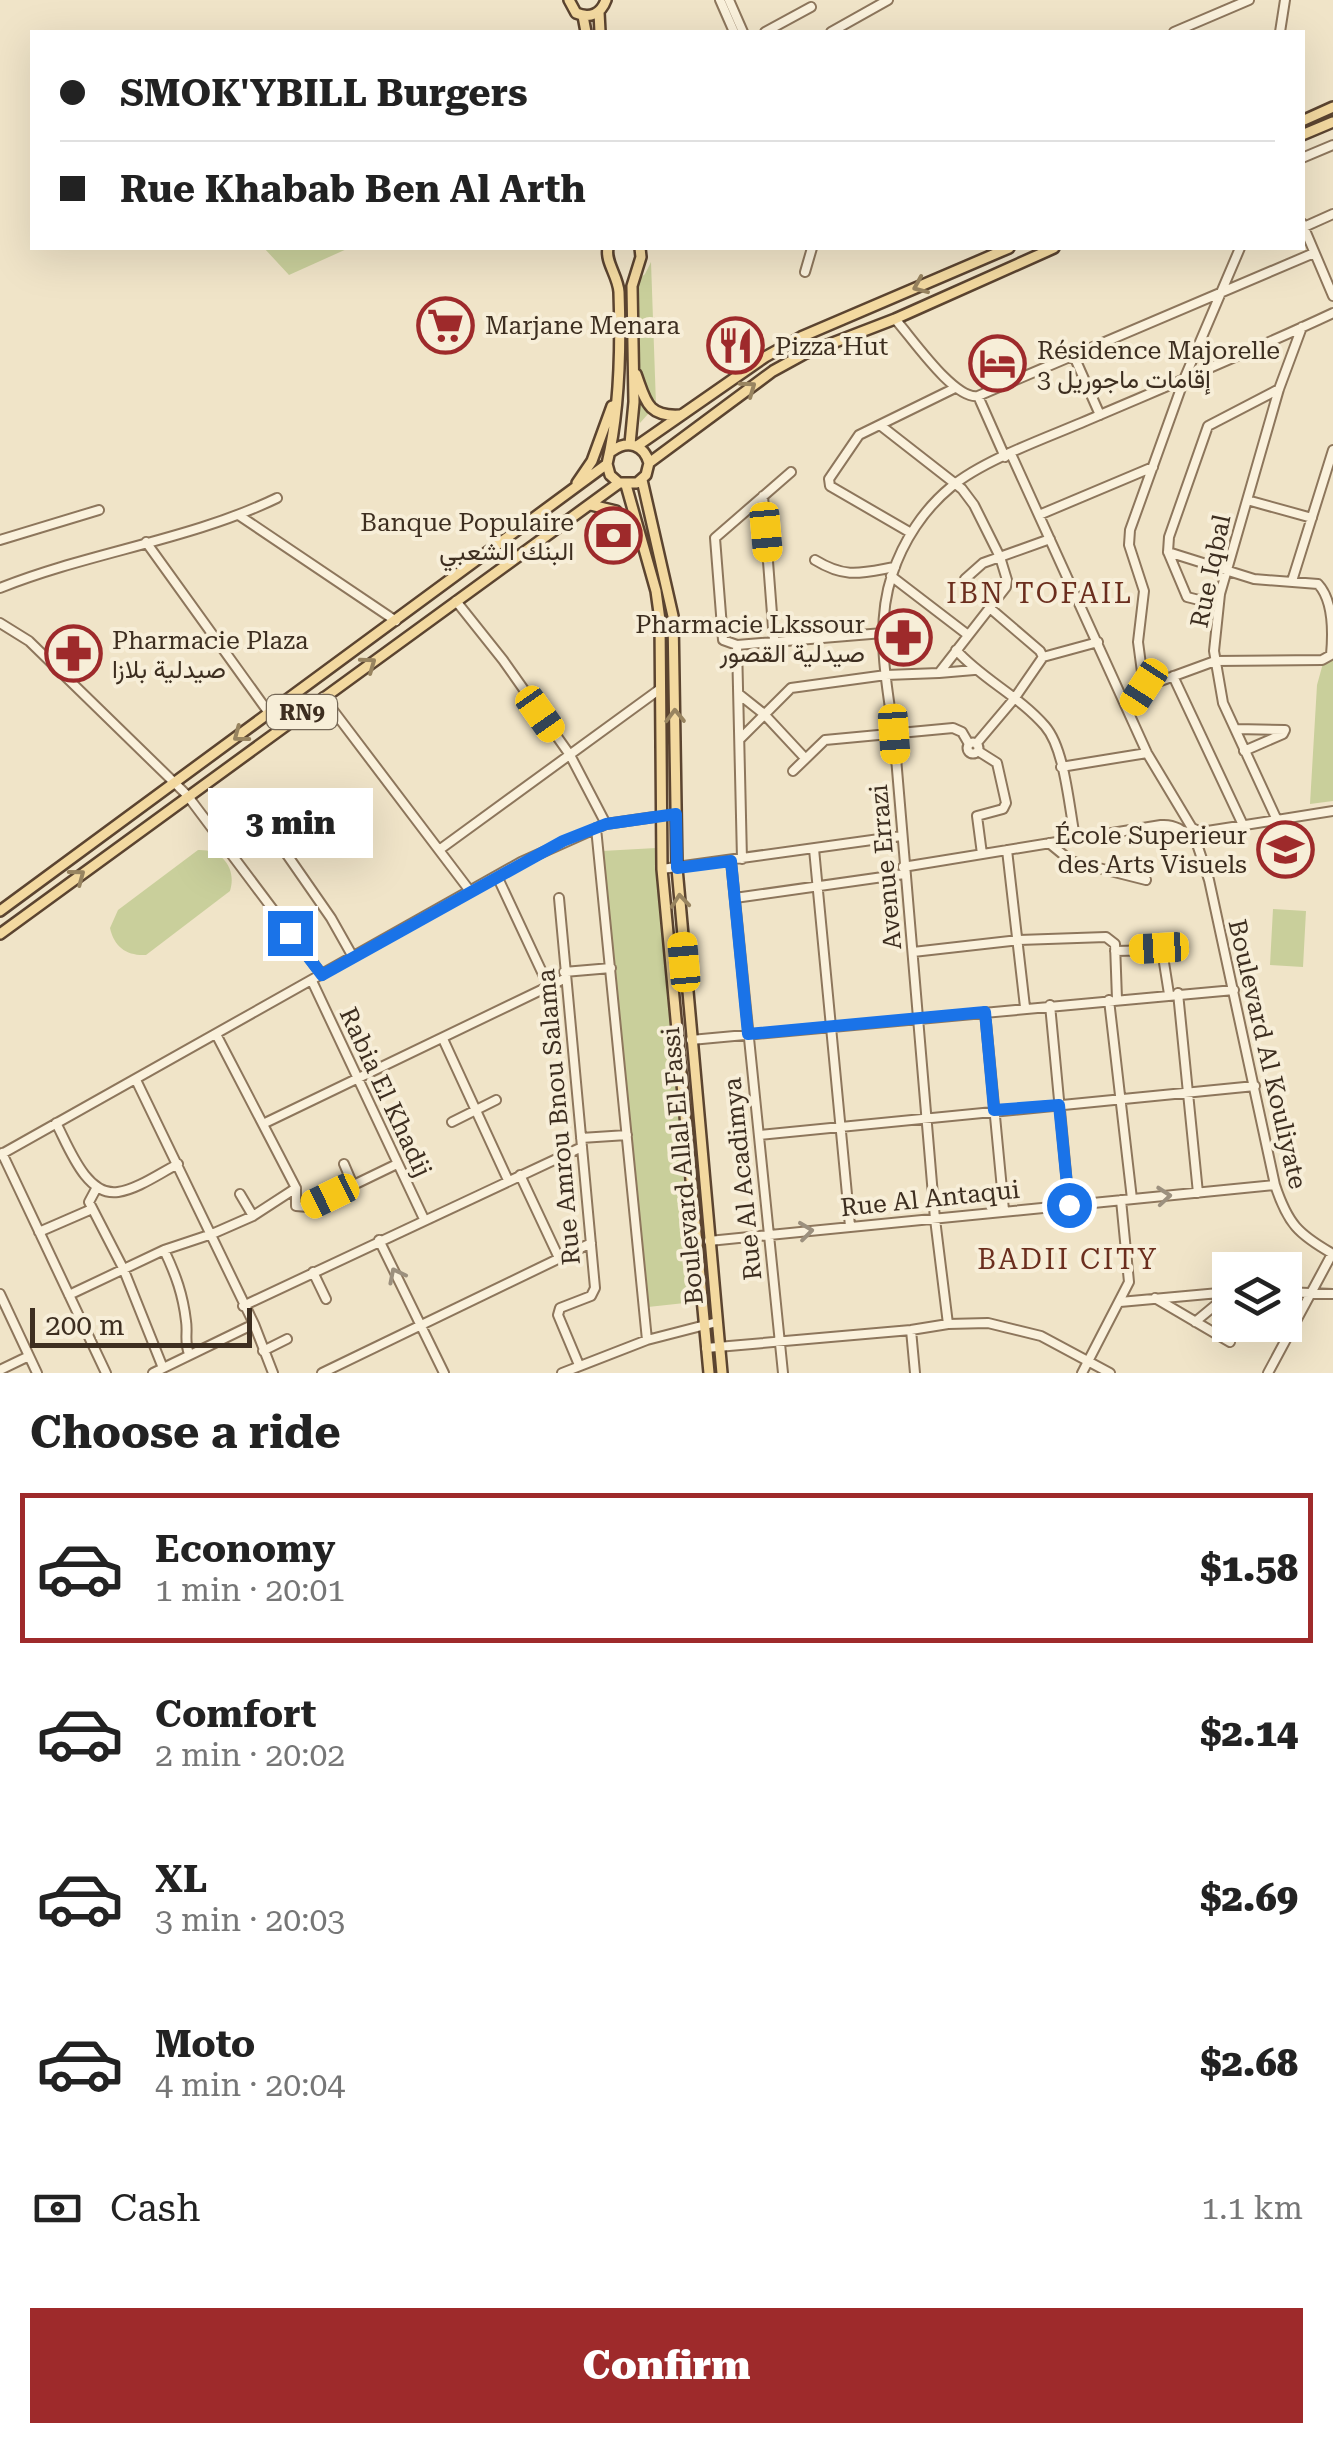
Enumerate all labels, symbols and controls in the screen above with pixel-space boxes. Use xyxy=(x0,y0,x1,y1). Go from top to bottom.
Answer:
text: SMOK'YBILL Burgers xyxy=(120,71,528,115)
text: Rue Khabab Ben Al Arth xyxy=(120,167,586,211)
one-way arrow xyxy=(912,274,930,294)
supermarket icon: Marjane Menara xyxy=(416,295,476,355)
place label: Marjane Menara xyxy=(485,311,681,340)
restaurant icon: Pizza Hut xyxy=(706,316,766,376)
place label: Pizza Hut xyxy=(775,332,888,361)
hotel icon: Résidence Majorelle إقامات ماجوريل 3 xyxy=(968,334,1028,394)
place label: Résidence Majorelle إقامات ماجوريل 3 xyxy=(1037,336,1280,395)
one-way arrow xyxy=(737,382,756,401)
car xyxy=(748,501,784,563)
bank icon: Banque Populaire البنك الشعبي xyxy=(583,506,643,566)
place label: Banque Populaire البنك الشعبي xyxy=(360,508,574,572)
street label: Rue Iqbal xyxy=(1184,512,1237,630)
district label: IBN TOFAIL xyxy=(946,577,1134,610)
pharmacy icon: Pharmacie Lkssour صيدلية القصور xyxy=(874,608,934,668)
place label: Pharmacie Lkssour صيدلية القصور xyxy=(635,610,865,669)
pharmacy icon: Pharmacie Plaza صيدلية بلازا xyxy=(43,624,103,684)
place label: Pharmacie Plaza صيدلية بلازا xyxy=(112,626,309,685)
car xyxy=(1115,654,1173,720)
one-way arrow xyxy=(358,658,376,675)
car xyxy=(511,681,569,747)
road number: RN9 xyxy=(267,695,337,729)
car xyxy=(877,703,911,765)
one-way arrow xyxy=(665,708,686,724)
one-way arrow xyxy=(233,723,251,740)
street label: Avenue Errazi xyxy=(864,783,907,951)
callout: 3 min xyxy=(208,788,372,858)
text: 3 min xyxy=(246,804,335,842)
school or university icon: École Superieur des Arts Visuels xyxy=(1256,819,1316,879)
place label: École Superieur des Arts Visuels xyxy=(1055,821,1247,879)
one-way arrow xyxy=(67,870,85,887)
one-way arrow xyxy=(669,892,691,908)
route end xyxy=(268,911,313,956)
street label: Boulevard Al Kouliyate xyxy=(1222,917,1313,1192)
car xyxy=(666,931,702,993)
car xyxy=(1128,931,1190,965)
street label: Rue Amrou Bnou Salama xyxy=(531,967,586,1266)
street label: Rabia El Khadij xyxy=(334,1003,438,1182)
street label: Boulevard Allal El Fassi xyxy=(656,1026,709,1306)
street label: Rue Al Acadimya xyxy=(717,1076,768,1282)
car xyxy=(296,1169,364,1223)
street label: Rue Al Antaqui xyxy=(839,1175,1021,1222)
route start xyxy=(1047,1183,1092,1228)
one-way arrow xyxy=(1157,1186,1173,1208)
one-way arrow xyxy=(798,1221,814,1242)
district label: BADII CITY xyxy=(977,1243,1159,1276)
map controls xyxy=(1212,1252,1302,1342)
button: layers xyxy=(1212,1252,1302,1342)
one-way arrow xyxy=(388,1267,408,1285)
scale bar xyxy=(30,1303,252,1348)
text: 200 m xyxy=(45,1309,125,1342)
text: Choose a ride xyxy=(30,1406,341,1459)
icon: car xyxy=(35,1523,125,1613)
text: Economy xyxy=(155,1527,335,1571)
text: $1.58 xyxy=(1200,1546,1298,1590)
text: 1 min · 20:01 xyxy=(155,1571,345,1609)
icon: car xyxy=(35,1688,125,1778)
text: Comfort xyxy=(155,1692,316,1736)
text: $2.14 xyxy=(1200,1711,1298,1755)
text: 2 min · 20:02 xyxy=(155,1736,345,1774)
icon: car xyxy=(35,1853,125,1943)
text: XL xyxy=(155,1857,207,1901)
text: $2.69 xyxy=(1200,1876,1298,1920)
text: 3 min · 20:03 xyxy=(155,1901,345,1939)
icon: car xyxy=(35,2018,125,2108)
text: Moto xyxy=(155,2022,255,2066)
text: $2.68 xyxy=(1200,2041,1298,2085)
text: 4 min · 20:04 xyxy=(155,2066,345,2104)
icon: cash xyxy=(30,2181,85,2236)
text: Cash xyxy=(110,2186,200,2230)
text: 1.1 km xyxy=(1201,2189,1303,2227)
button: Confirm xyxy=(30,2308,1303,2423)

